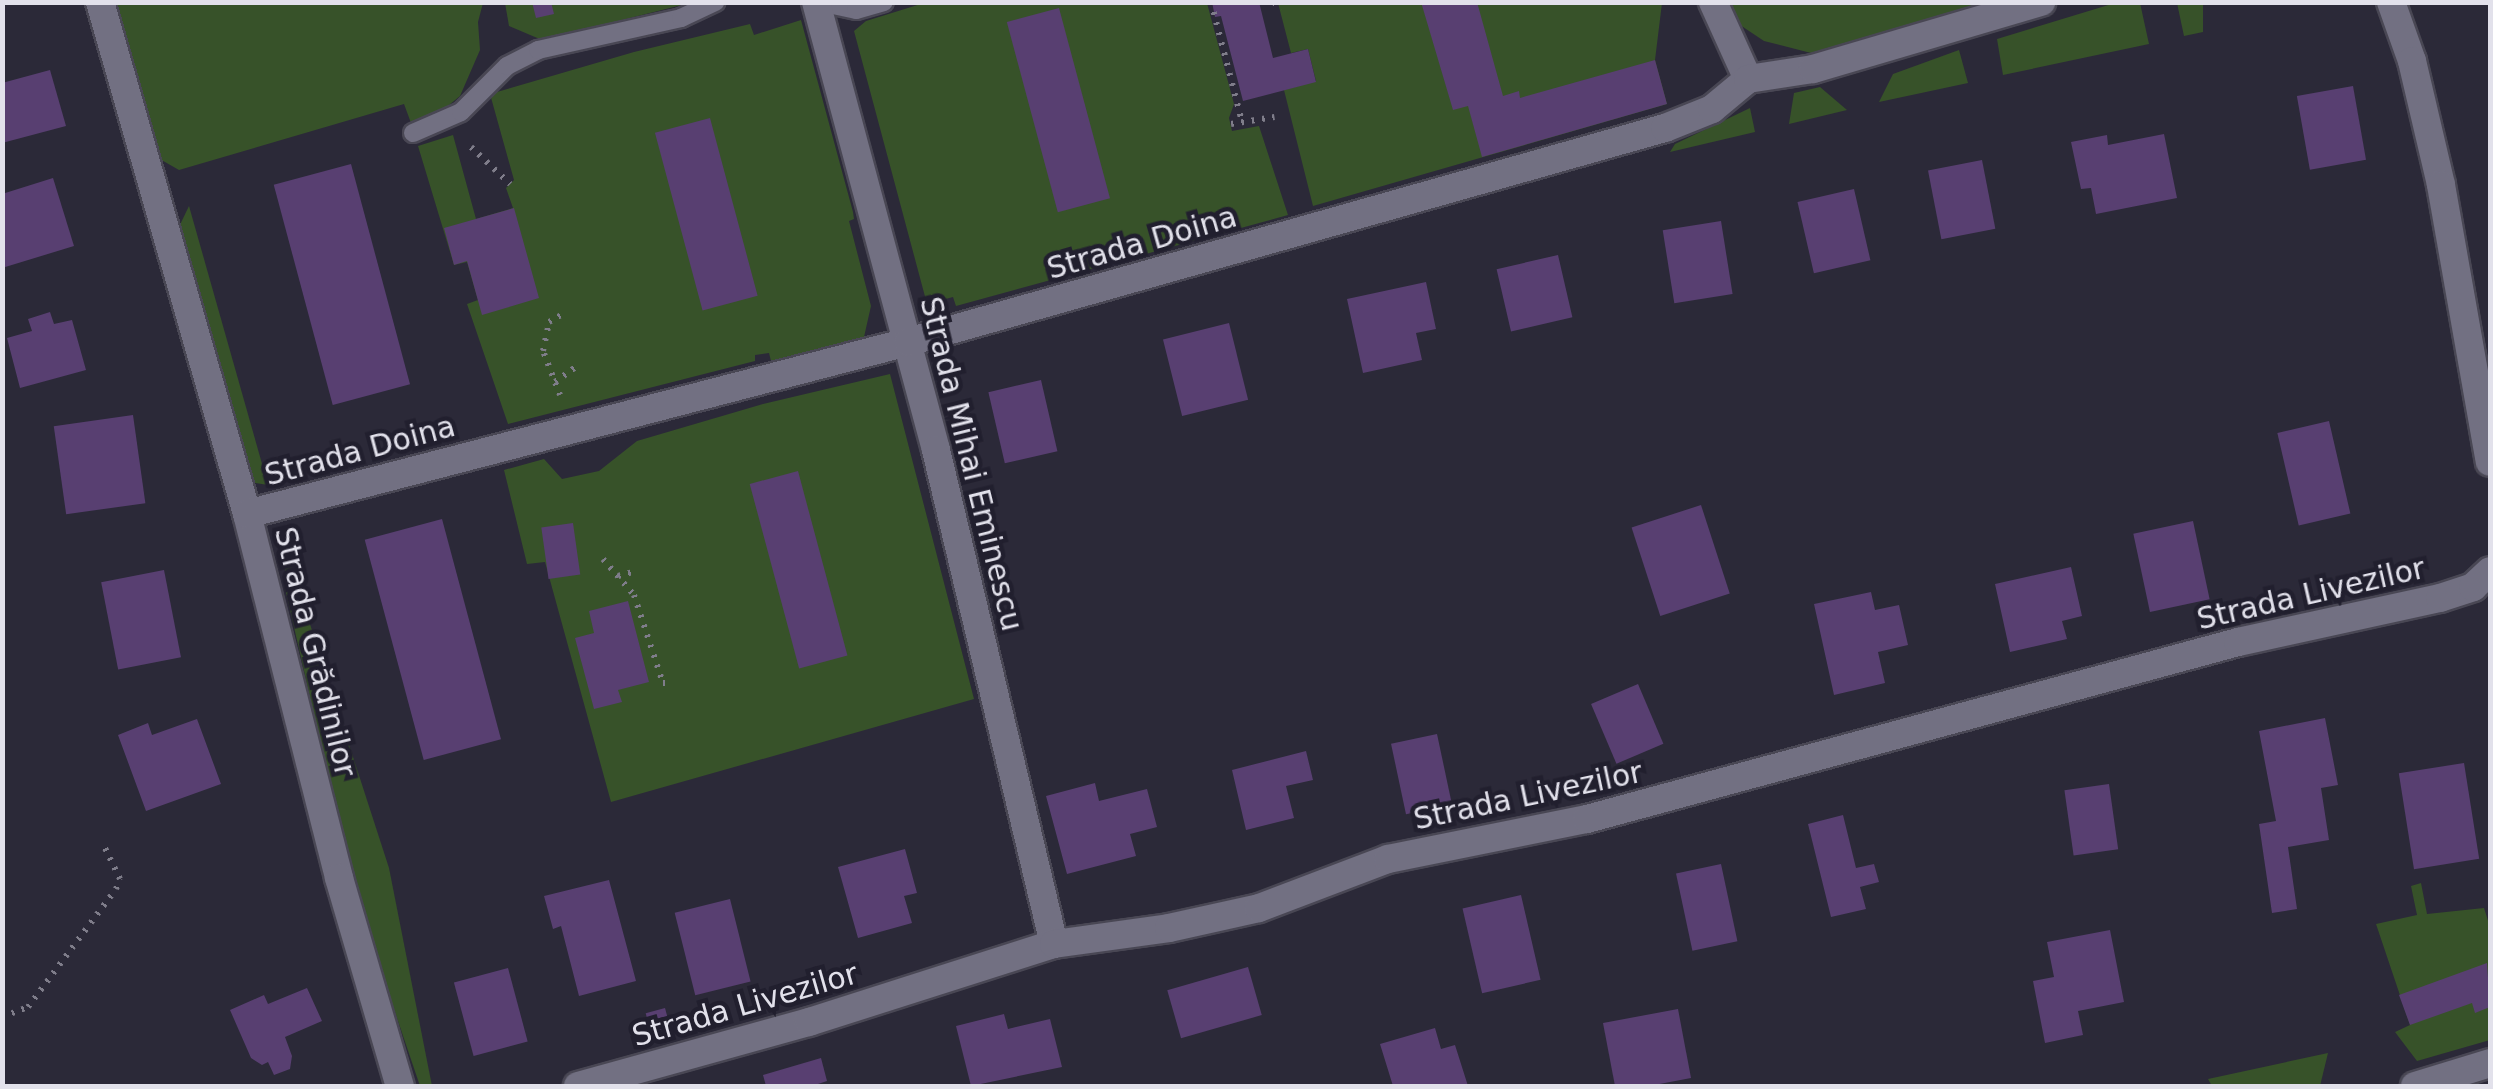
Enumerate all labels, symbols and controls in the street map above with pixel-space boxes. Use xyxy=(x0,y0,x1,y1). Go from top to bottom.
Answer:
street label: Strada Doina xyxy=(1043,199,1241,287)
street label: Strada Mihai Eminescu xyxy=(912,293,1030,635)
street label: Strada Doina xyxy=(261,408,459,494)
street label: Strada Grădinilor xyxy=(267,523,363,781)
street label: Strada Livezilor xyxy=(2194,550,2428,638)
street label: Strada Livezilor xyxy=(1410,754,1646,838)
street label: Strada Livezilor xyxy=(628,956,862,1054)

